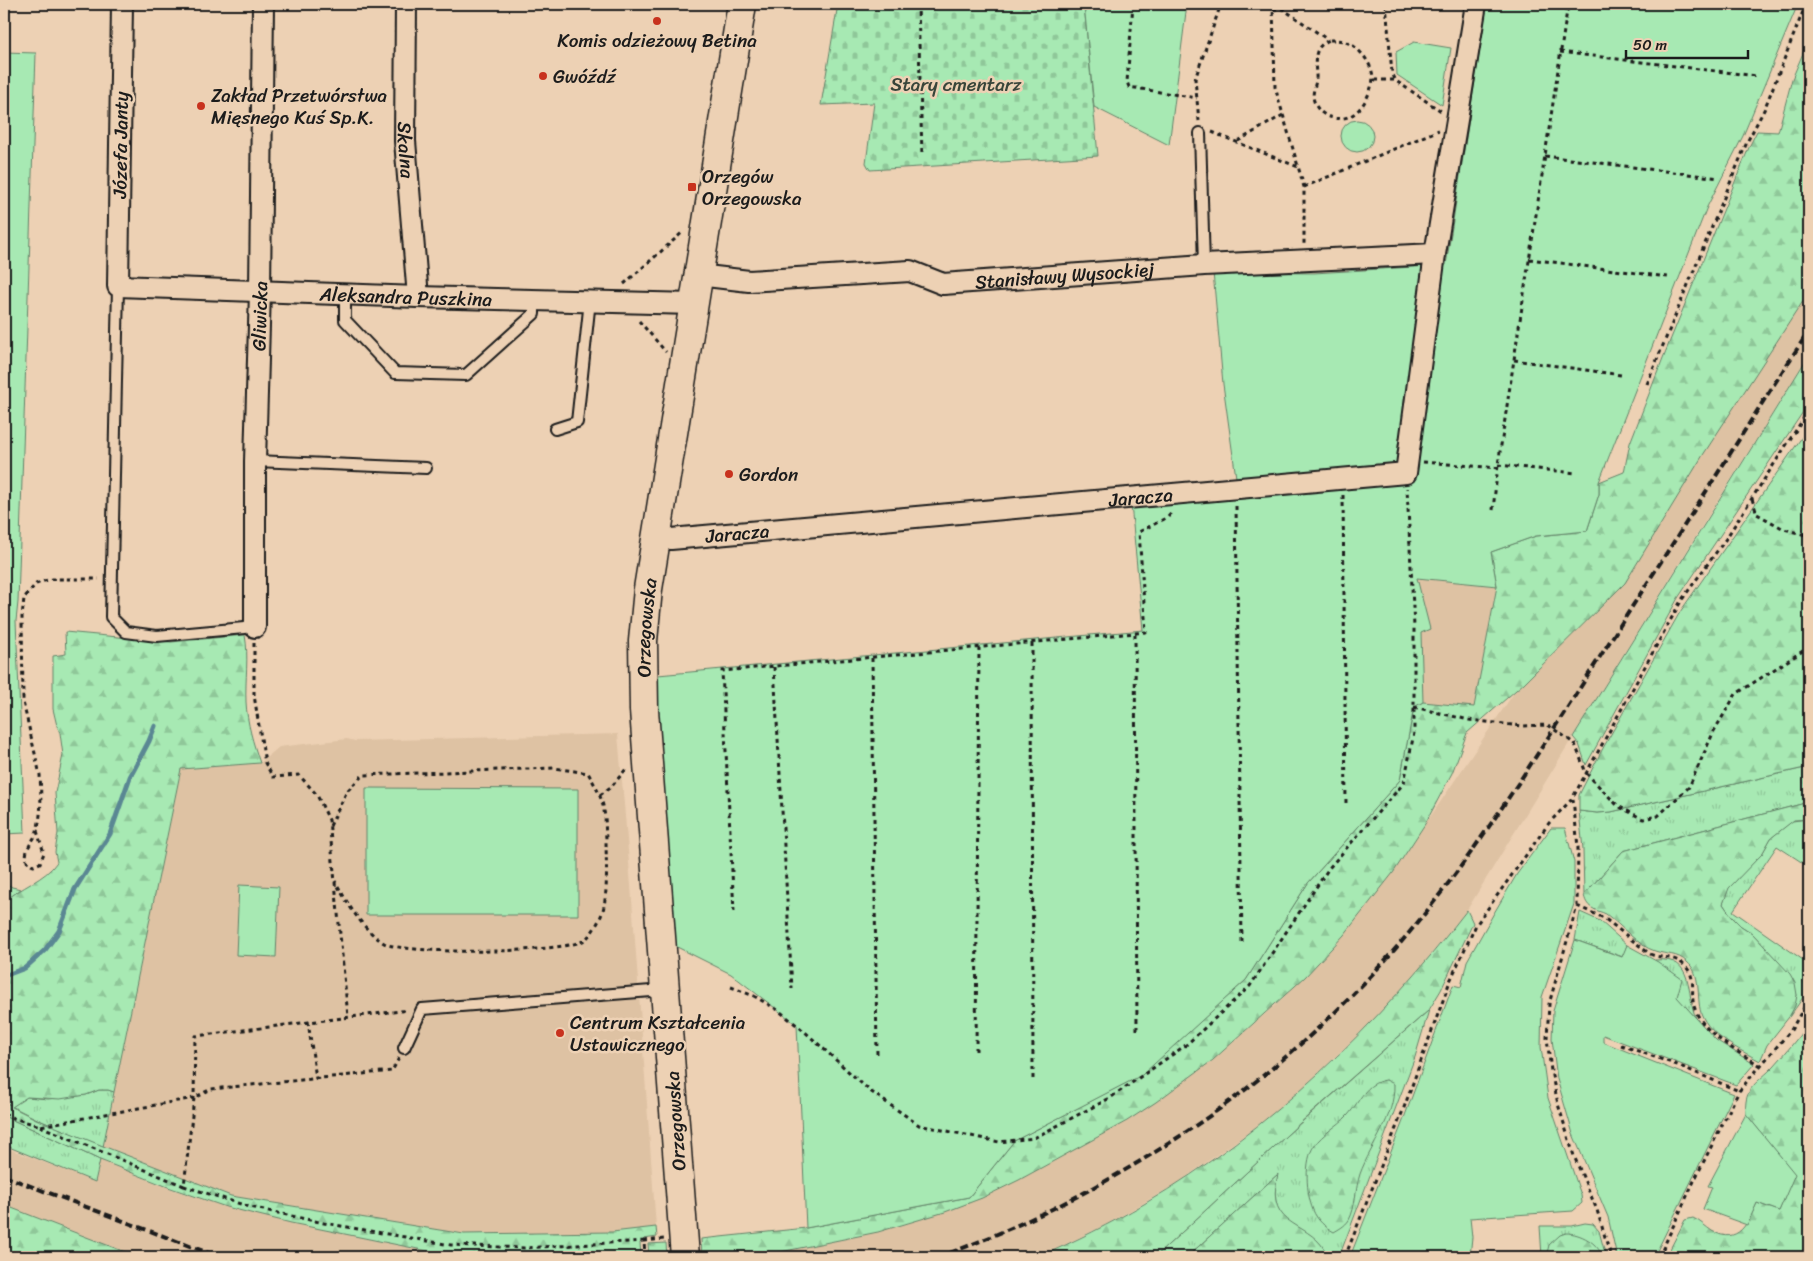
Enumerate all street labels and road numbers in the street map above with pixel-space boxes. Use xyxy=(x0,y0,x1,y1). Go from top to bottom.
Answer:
street label: Józefa Janty xyxy=(103,91,138,200)
street label: Skalna xyxy=(388,121,424,180)
street label: Stanisławy Wysockiej xyxy=(974,253,1156,299)
street label: Aleksandra Puszkina xyxy=(318,277,493,316)
street label: Gliwicka xyxy=(242,280,277,352)
street label: Jaracza xyxy=(1107,478,1175,517)
street label: Jaracza xyxy=(703,514,771,553)
street label: Orzegowska xyxy=(627,575,667,678)
street label: Orzegowska xyxy=(656,1070,695,1172)

